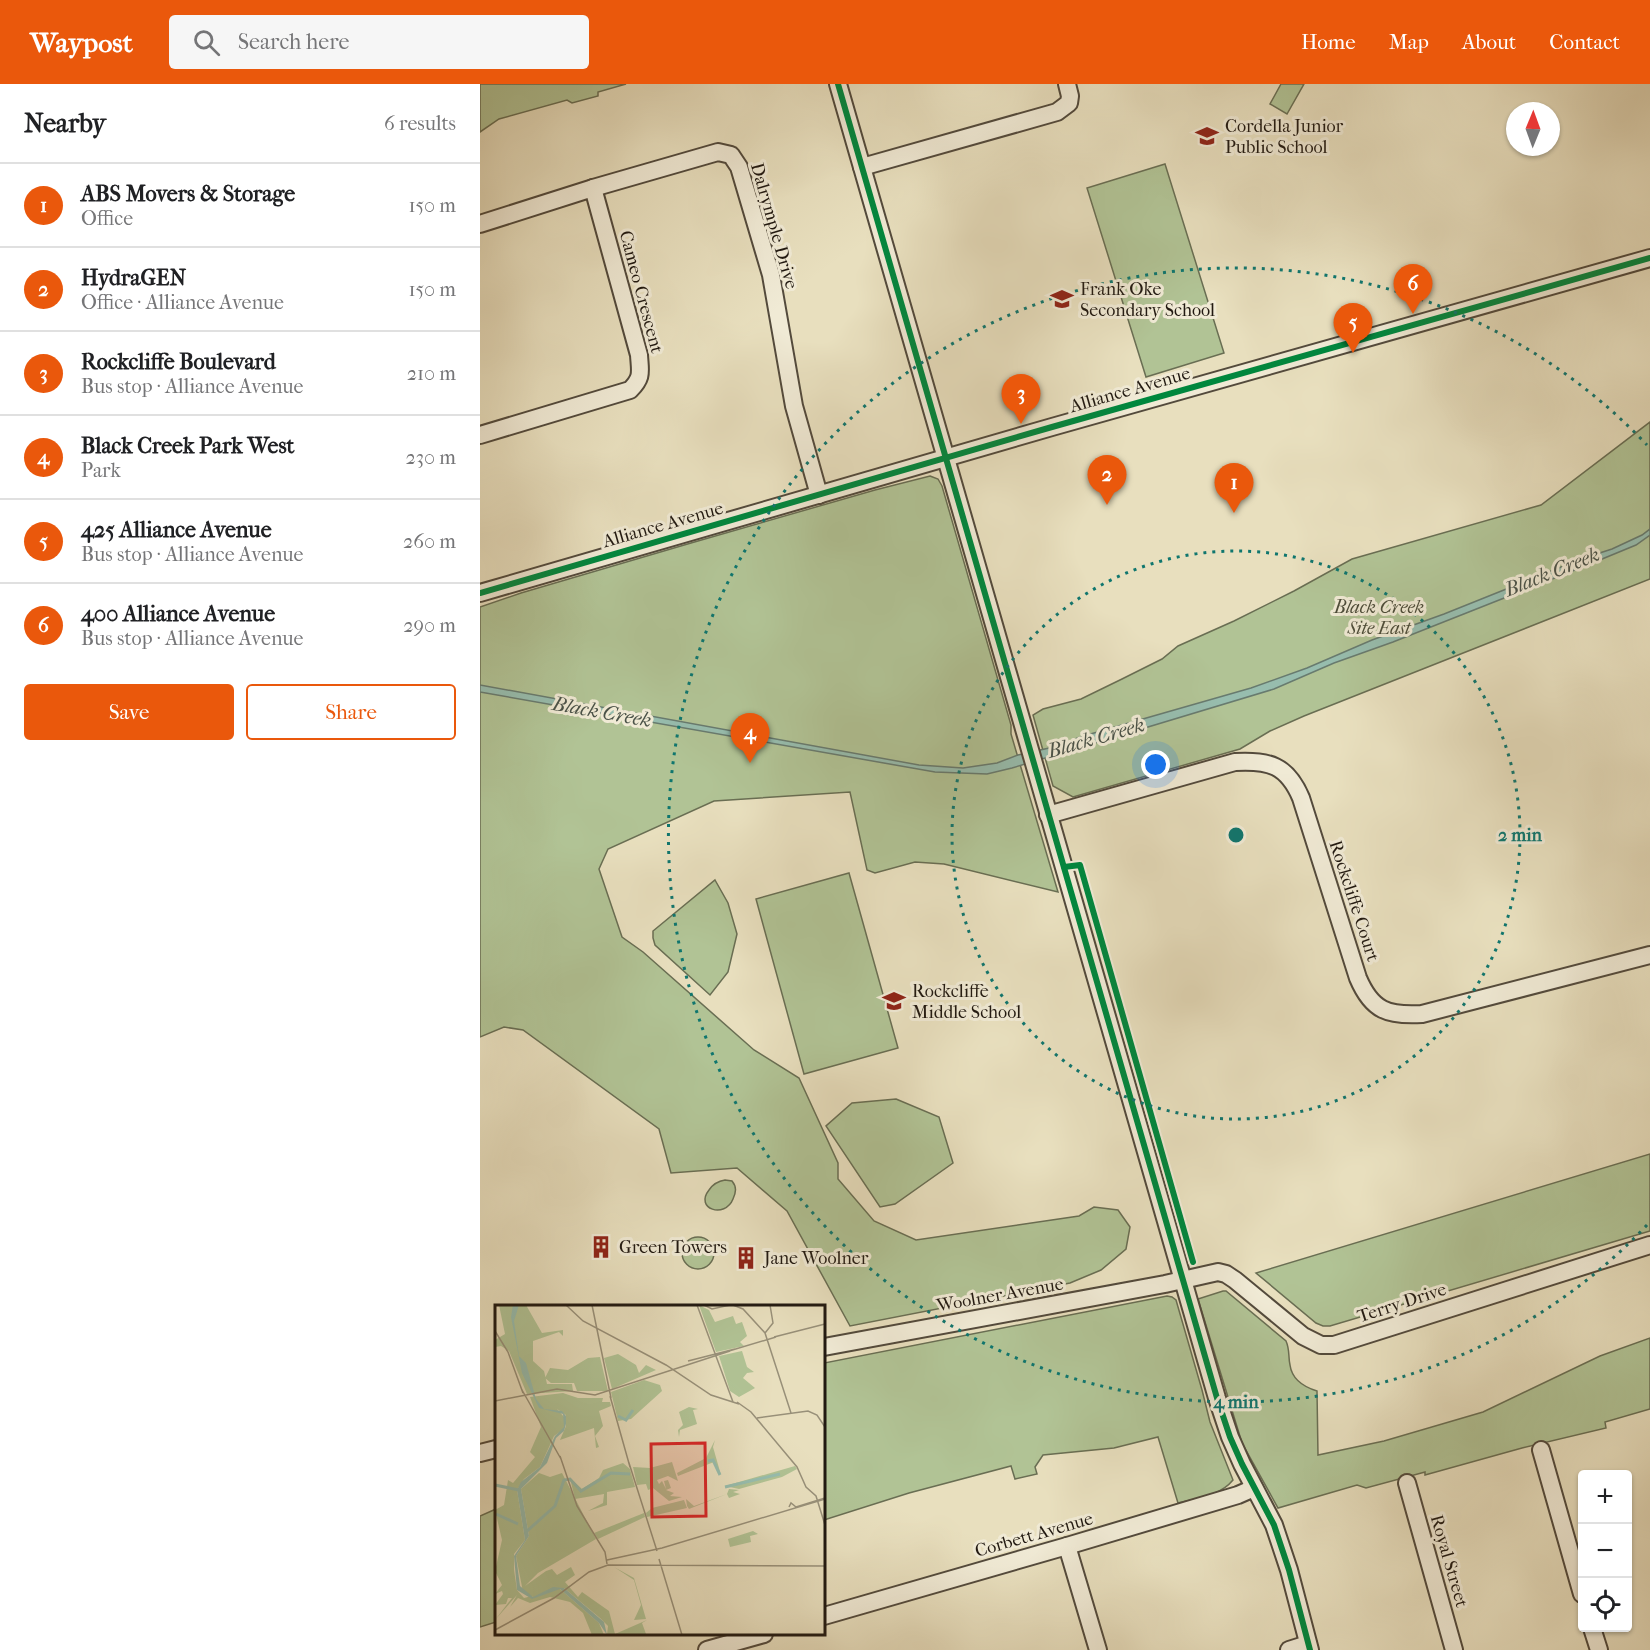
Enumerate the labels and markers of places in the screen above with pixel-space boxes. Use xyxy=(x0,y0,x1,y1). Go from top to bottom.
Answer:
place label: Cordella Junior Public School xyxy=(1225,116,1344,158)
school or university icon: Cordella Junior Public School xyxy=(1194,123,1220,149)
pin: 6 xyxy=(1394,264,1432,314)
place label: Frank Oke Secondary School xyxy=(1080,279,1215,321)
school or university icon: Frank Oke Secondary School xyxy=(1049,286,1075,312)
pin: 5 xyxy=(1334,304,1372,353)
pin: 3 xyxy=(1002,374,1040,424)
pin: 2 xyxy=(1088,456,1126,505)
pin: 1 xyxy=(1214,464,1254,513)
pin: 4 xyxy=(730,714,770,763)
centre of rings xyxy=(1226,825,1246,845)
place label: Rockcliffe Middle School xyxy=(912,981,1021,1023)
school or university icon: Rockcliffe Middle School xyxy=(881,988,907,1014)
building icon: Green Towers xyxy=(588,1234,614,1260)
place label: Green Towers xyxy=(619,1237,727,1258)
building icon: Jane Woolner xyxy=(733,1245,759,1271)
place label: Jane Woolner xyxy=(762,1248,869,1269)

